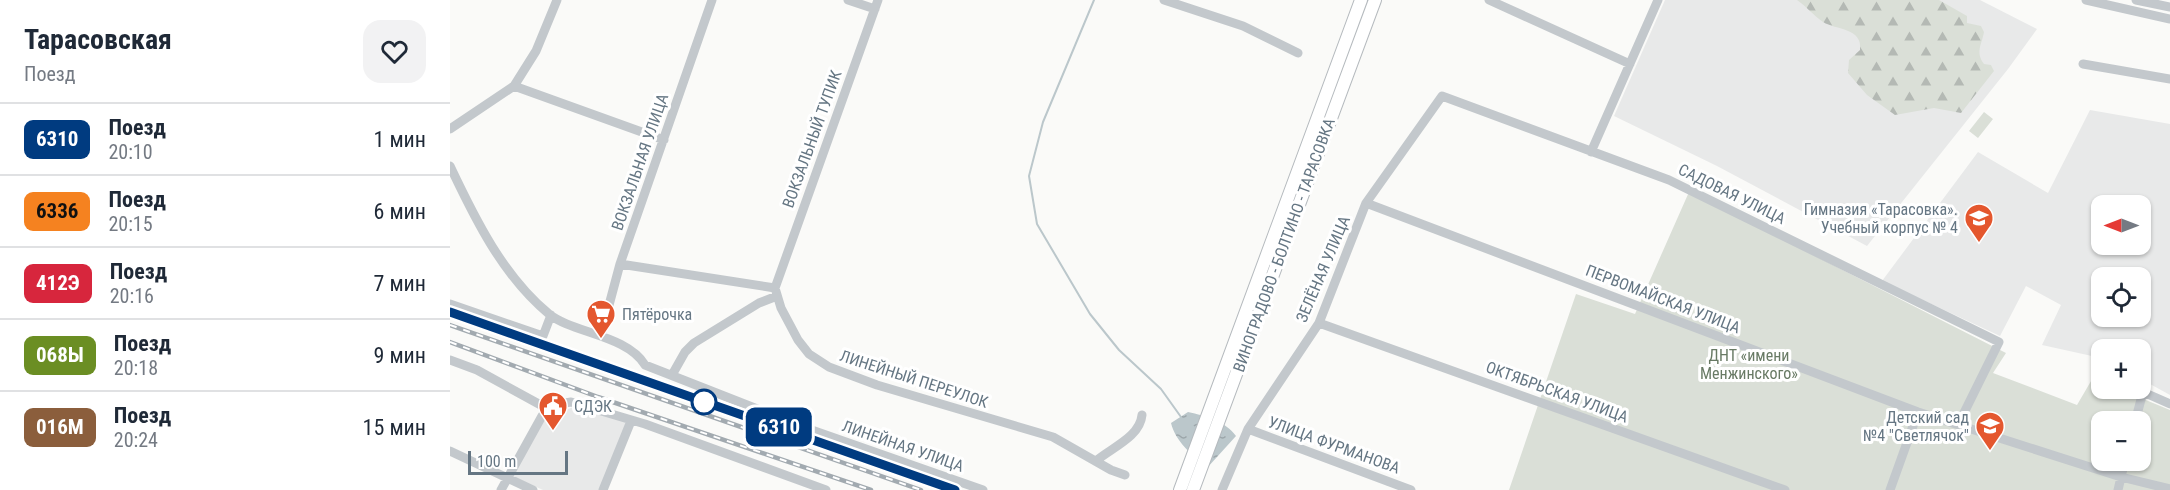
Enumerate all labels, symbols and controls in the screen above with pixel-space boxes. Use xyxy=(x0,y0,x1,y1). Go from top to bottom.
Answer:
button: heart xyxy=(363,20,426,83)
text: Тарасовская xyxy=(24,23,172,56)
text: Поезд xyxy=(24,62,75,86)
street label: ВОКЗАЛЬНЫЙ ТУПИК xyxy=(778,68,846,210)
street label: ВОКЗАЛЬНАЯ УЛИЦА xyxy=(608,91,672,233)
text: Поезд xyxy=(108,115,166,140)
street label: ВИНОГРАДОВО - БОЛТИНО - ТАРАСОВКА xyxy=(1229,115,1339,375)
text: 6310 xyxy=(36,127,78,151)
text: 1 мин xyxy=(373,127,426,152)
text: 20:10 xyxy=(108,140,153,164)
street label: САДОВАЯ УЛИЦА xyxy=(1675,160,1789,228)
text: Поезд xyxy=(108,187,166,212)
north arrow xyxy=(2091,195,2151,255)
map controls xyxy=(2091,195,2151,471)
text: 6336 xyxy=(36,199,78,223)
text: 6 мин xyxy=(373,199,426,224)
place label: Гимназия «Тарасовка». Учебный корпус № 4 xyxy=(1804,200,1958,237)
school or university icon: Гимназия «Тарасовка». Учебный корпус № 4 xyxy=(1963,202,1995,244)
text: 20:15 xyxy=(108,212,153,236)
street label: ЗЕЛЁНАЯ УЛИЦА xyxy=(1292,213,1354,325)
text: Поезд xyxy=(110,259,167,284)
street label: ПЕРВОМАЙСКАЯ УЛИЦА xyxy=(1583,261,1743,337)
button: locate xyxy=(2091,267,2151,327)
text: 412Э xyxy=(36,271,80,295)
text: 7 мин xyxy=(373,271,426,296)
text: 20:16 xyxy=(110,284,154,308)
supermarket icon: Пятёрочка xyxy=(585,298,617,340)
place label: Пятёрочка xyxy=(622,305,692,324)
text: Поезд xyxy=(114,331,171,356)
button: + xyxy=(2091,339,2151,399)
text: 068Ы xyxy=(36,343,84,367)
text: 9 мин xyxy=(373,343,426,368)
street label: ЛИНЕЙНЫЙ ПЕРЕУЛОК xyxy=(838,346,991,412)
park label: ДНТ «имени Менжинского» xyxy=(1700,346,1798,383)
text: 20:18 xyxy=(114,356,158,380)
street label: ОКТЯБРЬСКАЯ УЛИЦА xyxy=(1483,357,1631,427)
unlabelled marker xyxy=(691,389,717,415)
public building icon: СДЭК xyxy=(537,390,569,432)
place label: СДЭК xyxy=(574,397,612,416)
text: Поезд xyxy=(114,403,171,428)
line badge: 6310 xyxy=(737,408,821,446)
place label: Детский сад №4 "Светлячок" xyxy=(1863,408,1969,445)
school or university icon: Детский сад №4 "Светлячок" xyxy=(1974,410,2006,452)
button: − xyxy=(2091,411,2151,471)
street label: УЛИЦА ФУРМАНОВА xyxy=(1266,412,1402,478)
text: 016М xyxy=(36,415,84,439)
text: 15 мин xyxy=(363,415,426,440)
text: 6310 xyxy=(758,415,800,439)
street label: ЛИНЕЙНАЯ УЛИЦА xyxy=(840,416,966,476)
text: 20:24 xyxy=(114,428,158,452)
scale bar xyxy=(468,448,568,476)
text: 100 m xyxy=(477,452,516,471)

